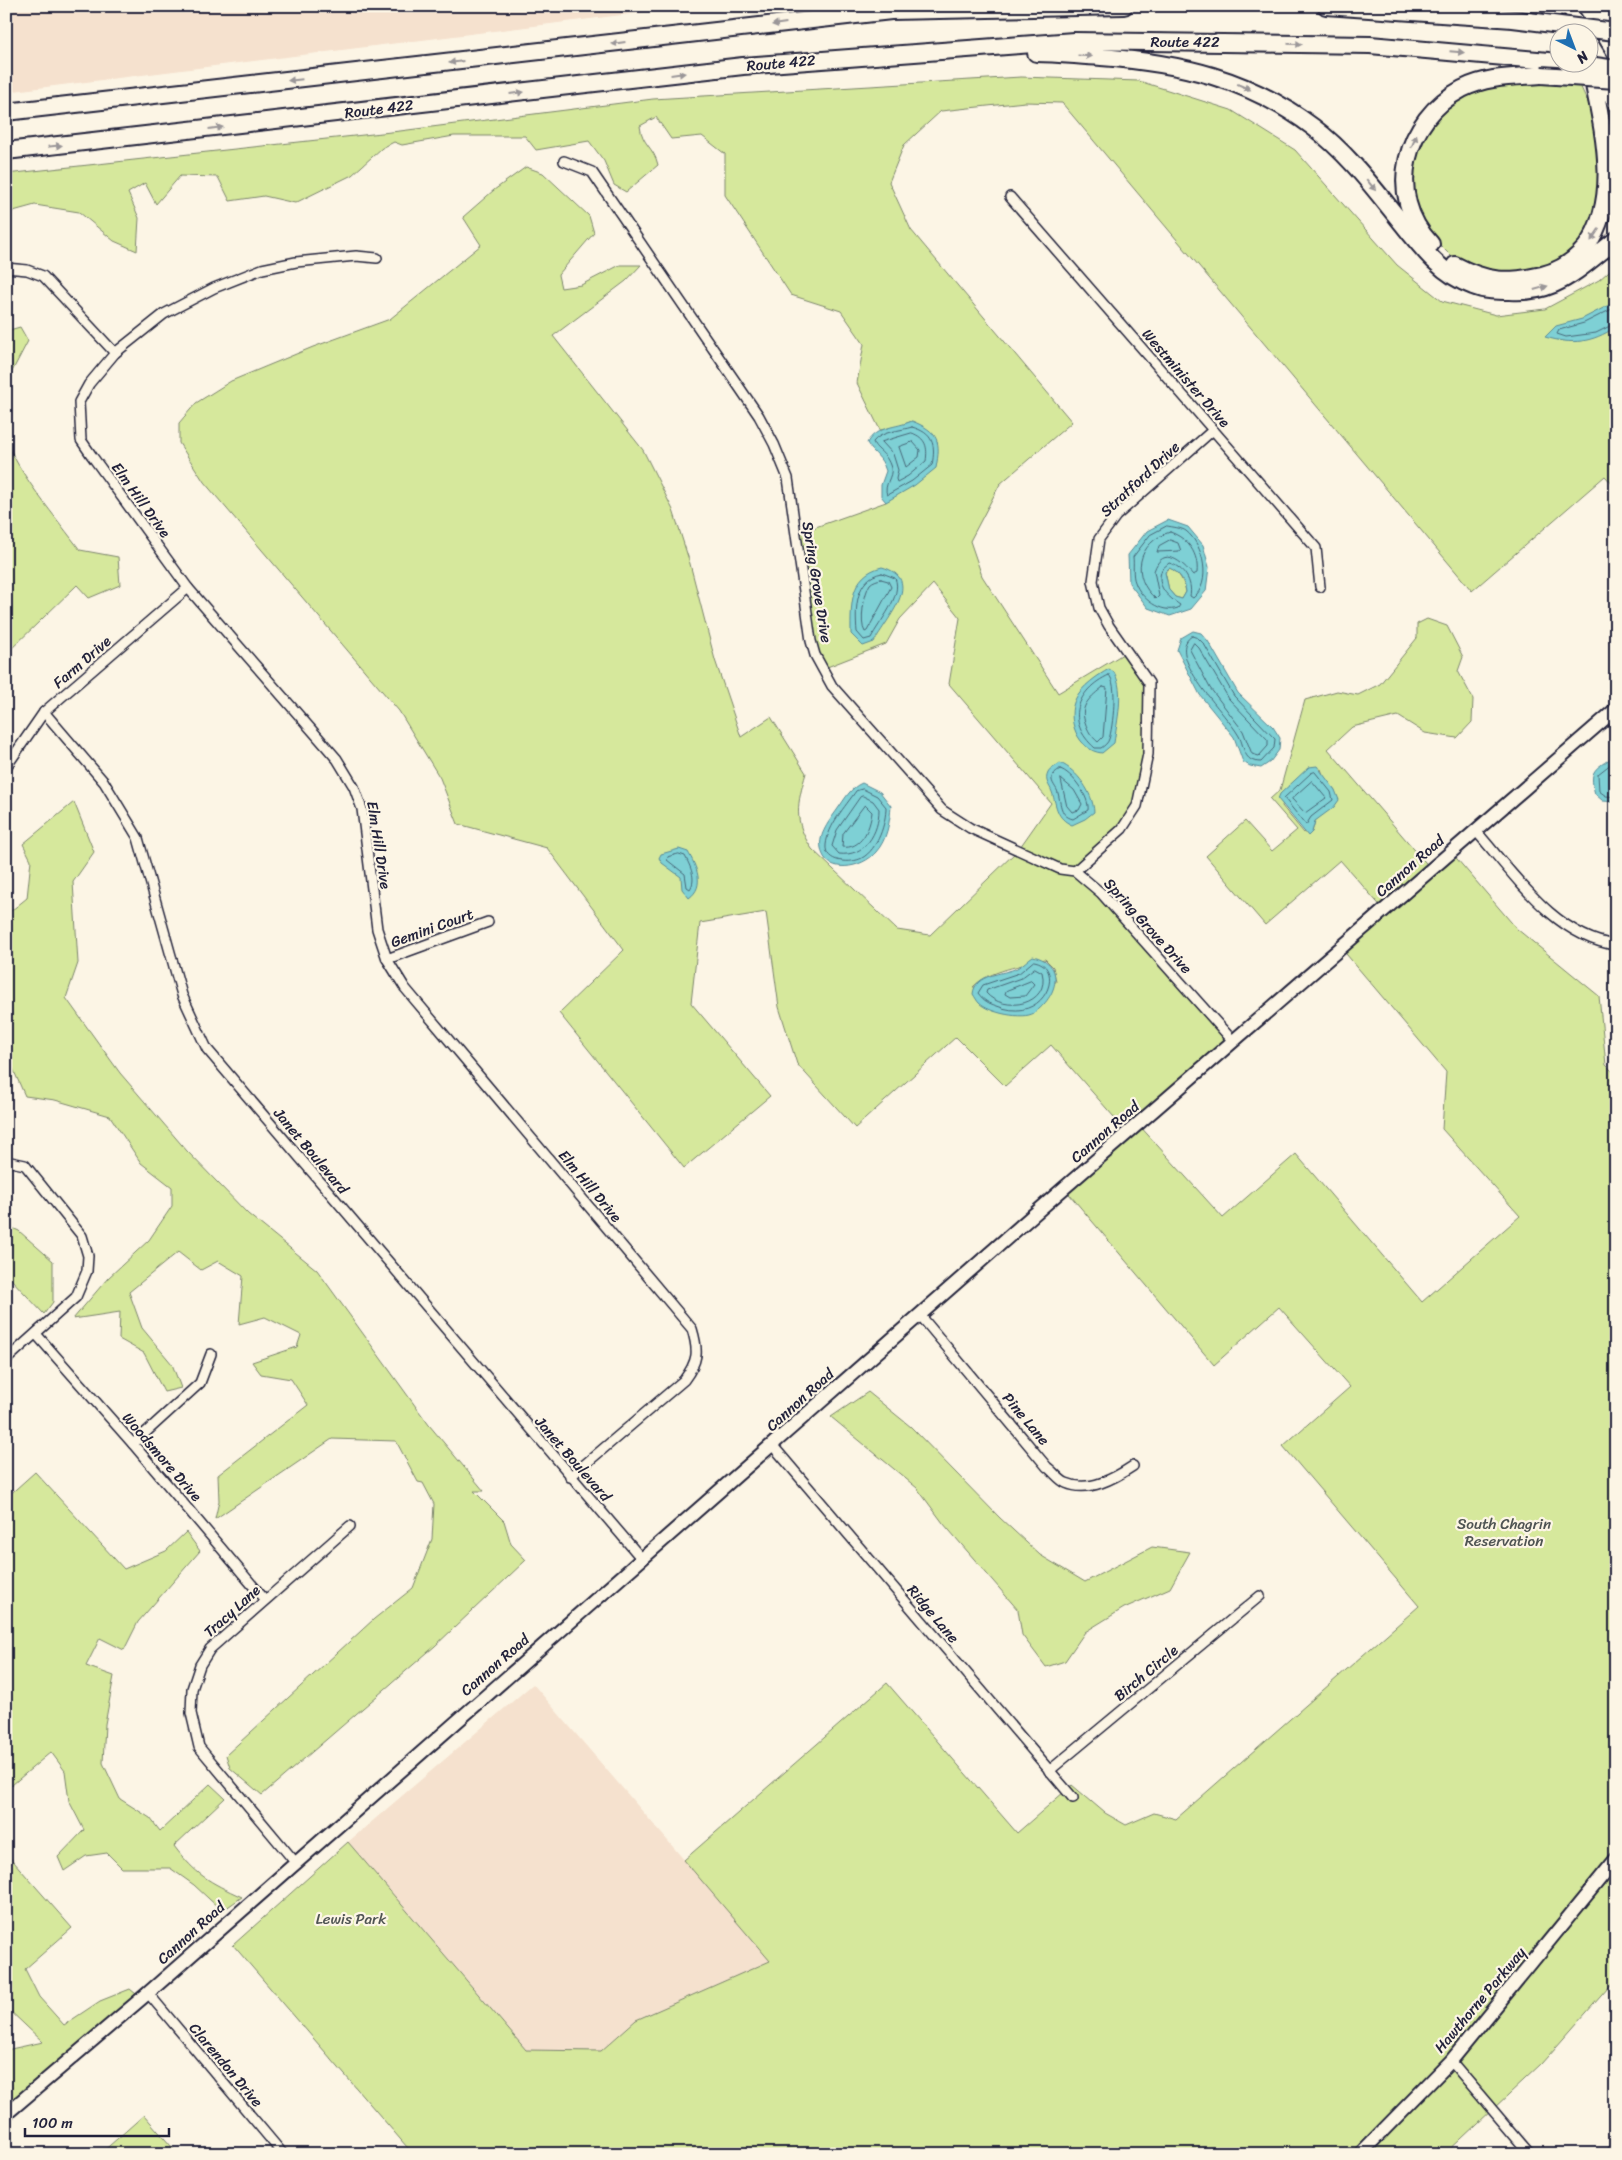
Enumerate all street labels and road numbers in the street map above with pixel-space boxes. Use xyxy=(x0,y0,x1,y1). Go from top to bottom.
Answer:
street label: Route 422 xyxy=(1150,29,1220,55)
street label: Route 422 xyxy=(745,47,817,79)
street label: Route 422 xyxy=(343,92,415,126)
street label: Westminister Drive xyxy=(1135,322,1237,434)
street label: Stratford Drive xyxy=(1094,435,1186,523)
street label: Elm Hill Drive xyxy=(104,456,178,544)
street label: Spring Grove Drive xyxy=(795,520,839,645)
street label: Farm Drive xyxy=(47,629,117,695)
street label: Elm Hill Drive xyxy=(359,799,399,891)
street label: Cannon Road xyxy=(1370,828,1451,904)
street label: Spring Grove Drive xyxy=(1097,872,1199,980)
street label: Gemini Court xyxy=(387,901,478,955)
street label: Cannon Road xyxy=(1065,1094,1146,1170)
street label: Janet Boulevard xyxy=(266,1101,356,1201)
street label: Elm Hill Drive xyxy=(552,1144,628,1228)
street label: Cannon Road xyxy=(760,1361,841,1438)
street label: Pine Lane xyxy=(996,1386,1056,1452)
street label: Woodsmore Drive xyxy=(116,1406,208,1508)
street label: Janet Boulevard xyxy=(528,1410,618,1509)
street label: Tracy Lane xyxy=(197,1578,267,1644)
street label: Ridge Lane xyxy=(900,1579,966,1650)
street label: Cannon Road xyxy=(455,1627,536,1703)
street label: Birch Circle xyxy=(1108,1638,1184,1708)
street label: Cannon Road xyxy=(151,1894,232,1971)
street label: Hawthorne Parkway xyxy=(1428,1941,1533,2059)
street label: Clarendon Drive xyxy=(182,2017,270,2114)

